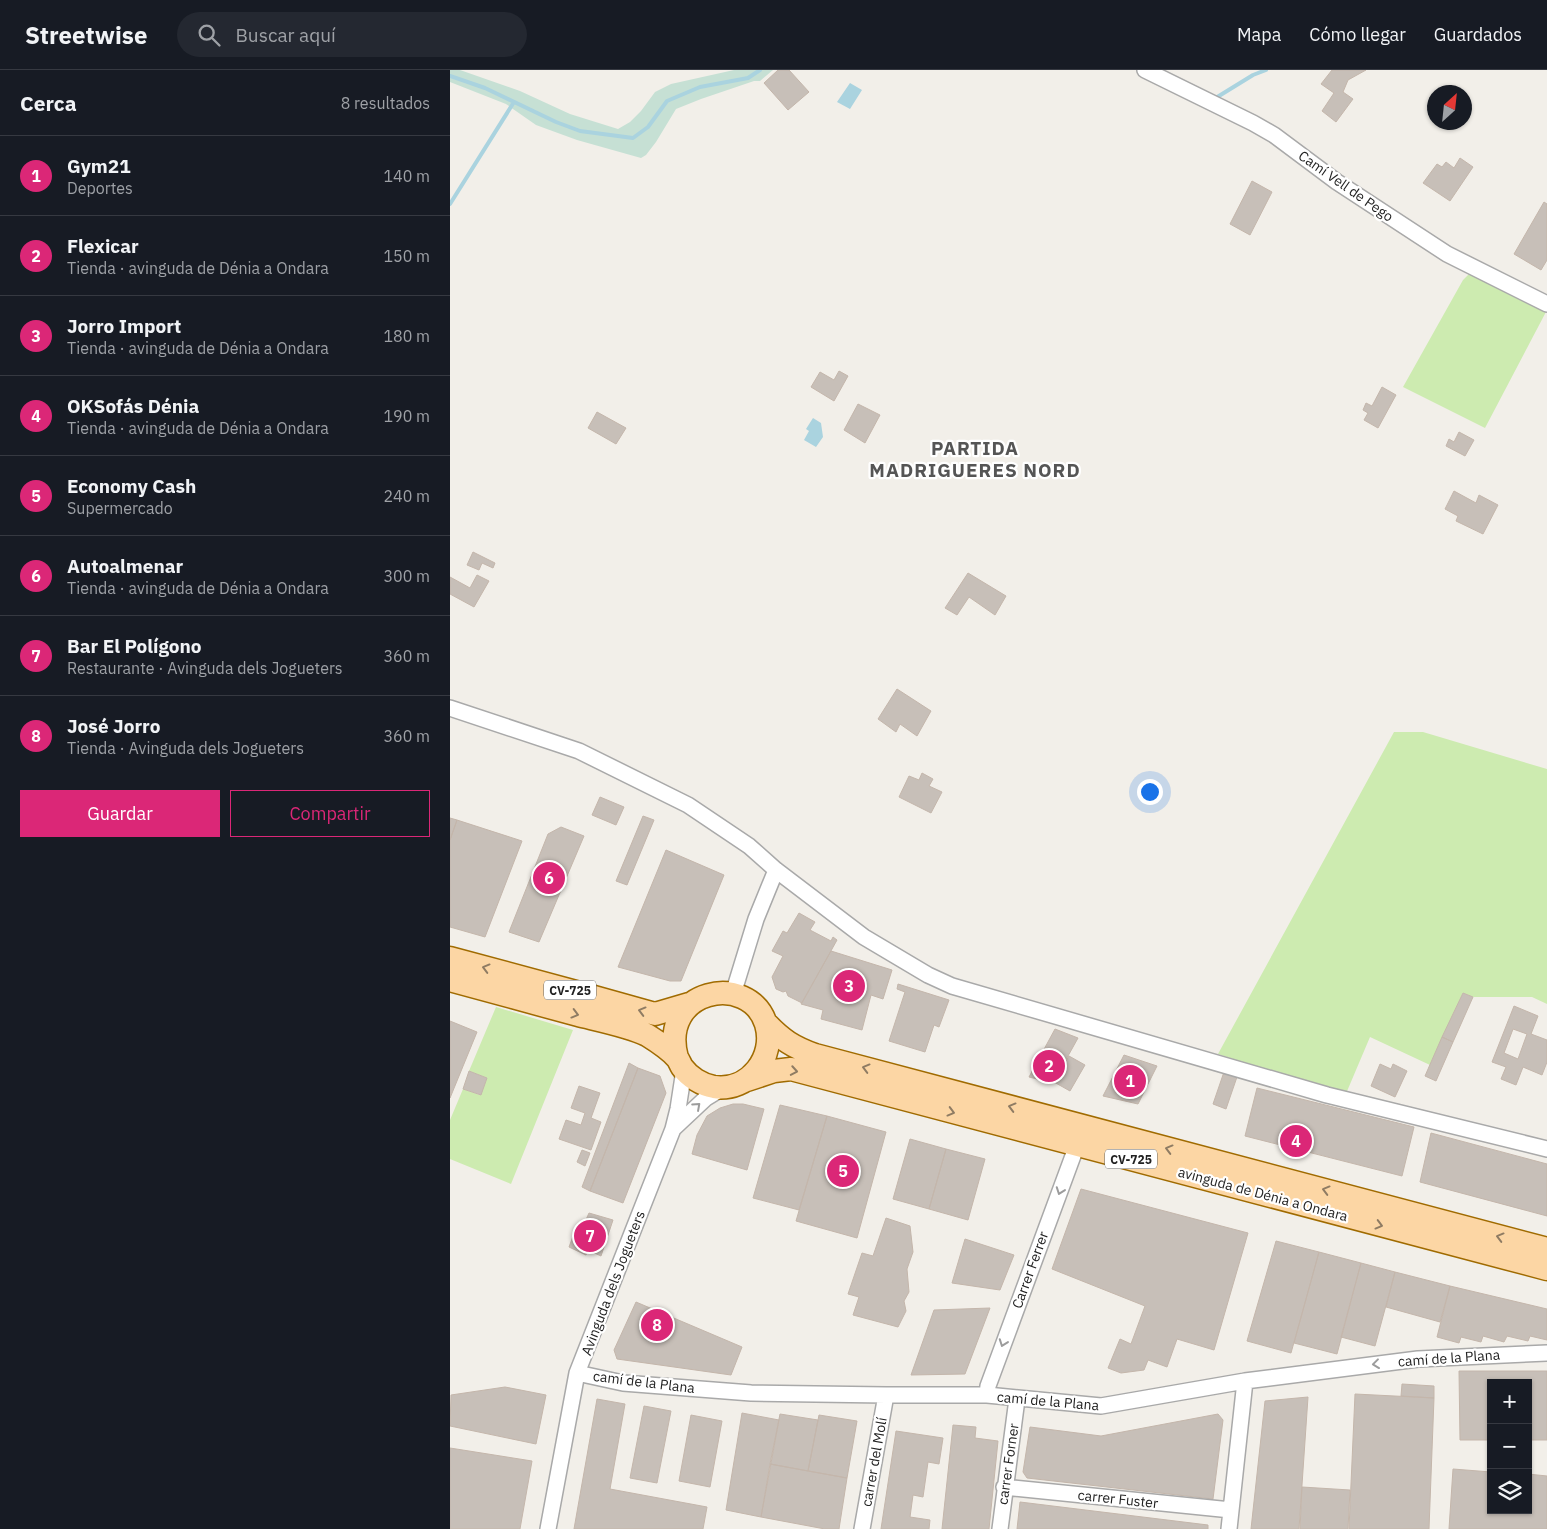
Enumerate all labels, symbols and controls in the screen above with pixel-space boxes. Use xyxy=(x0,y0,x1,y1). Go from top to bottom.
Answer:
search box xyxy=(177,12,527,57)
text: Streetwise xyxy=(25,19,147,51)
icon: search xyxy=(195,21,223,49)
text: Buscar aquí xyxy=(235,23,336,47)
text: Mapa xyxy=(1237,23,1281,46)
text: Cómo llegar xyxy=(1309,23,1406,46)
text: Guardados xyxy=(1434,23,1522,46)
north arrow xyxy=(1427,85,1472,130)
text: Cerca xyxy=(20,89,77,117)
text: 8 resultados xyxy=(341,93,430,113)
street label: Camí Vell de Pego xyxy=(1295,147,1397,226)
text: Gym21 xyxy=(67,154,131,178)
text: 1 xyxy=(31,166,41,186)
text: 140 m xyxy=(383,166,430,186)
text: Deportes xyxy=(67,178,133,198)
text: Flexicar xyxy=(67,234,139,258)
text: 2 xyxy=(31,246,41,266)
text: 150 m xyxy=(383,246,430,266)
text: Tienda · avinguda de Dénia a Ondara xyxy=(67,258,329,278)
text: Jorro Import xyxy=(67,314,181,338)
text: 3 xyxy=(31,326,41,346)
text: 180 m xyxy=(383,326,430,346)
text: Tienda · avinguda de Dénia a Ondara xyxy=(67,338,329,358)
text: OKSofás Dénia xyxy=(67,394,199,418)
text: 4 xyxy=(31,406,41,426)
text: 190 m xyxy=(383,406,430,426)
text: Tienda · avinguda de Dénia a Ondara xyxy=(67,418,329,438)
district label: PARTIDA MADRIGUERES NORD xyxy=(869,436,1081,482)
text: Economy Cash xyxy=(67,474,196,498)
text: 5 xyxy=(31,486,41,506)
text: 240 m xyxy=(383,486,430,506)
text: Supermercado xyxy=(67,498,173,518)
text: Autoalmenar xyxy=(67,554,183,578)
text: 6 xyxy=(31,566,41,586)
text: 300 m xyxy=(383,566,430,586)
text: Tienda · avinguda de Dénia a Ondara xyxy=(67,578,329,598)
text: Bar El Polígono xyxy=(67,634,202,658)
text: 7 xyxy=(31,646,41,666)
text: 360 m xyxy=(383,646,430,666)
text: Restaurante · Avinguda dels Jogueters xyxy=(67,658,343,678)
text: José Jorro xyxy=(67,714,160,738)
text: 8 xyxy=(31,726,41,746)
text: 360 m xyxy=(383,726,430,746)
text: Tienda · Avinguda dels Jogueters xyxy=(67,738,304,758)
your location xyxy=(1137,779,1163,805)
button: Guardar xyxy=(20,790,220,837)
button: Compartir xyxy=(230,790,430,837)
pin: 6 xyxy=(533,859,565,897)
one-way arrow xyxy=(482,963,490,973)
pin: 3 xyxy=(833,967,865,1005)
road number: CV-725 xyxy=(544,980,596,1000)
one-way arrow xyxy=(639,1006,647,1016)
one-way arrow xyxy=(571,1008,580,1019)
pin: 2 xyxy=(1033,1047,1065,1085)
pin: 1 xyxy=(1114,1062,1146,1100)
one-way arrow xyxy=(861,1063,870,1074)
one-way arrow xyxy=(789,1066,798,1076)
one-way arrow xyxy=(1008,1102,1016,1112)
one-way arrow xyxy=(691,1103,700,1112)
one-way arrow xyxy=(947,1106,956,1117)
pin: 4 xyxy=(1280,1122,1312,1160)
one-way arrow xyxy=(1165,1144,1173,1154)
road number: CV-725 xyxy=(1105,1150,1157,1168)
pin: 5 xyxy=(827,1152,859,1190)
street label: avinguda de Dénia a Ondara xyxy=(1176,1163,1350,1225)
one-way arrow xyxy=(1056,1186,1066,1194)
one-way arrow xyxy=(1322,1186,1330,1196)
street label: Avinguda dels Jogueters xyxy=(577,1208,649,1358)
pin: 7 xyxy=(574,1217,606,1255)
one-way arrow xyxy=(1374,1219,1382,1229)
street label: Carrer Ferrer xyxy=(1008,1229,1052,1311)
one-way arrow xyxy=(1495,1232,1504,1243)
pin: 8 xyxy=(641,1306,673,1344)
one-way arrow xyxy=(999,1338,1009,1347)
street label: camí de la Plana xyxy=(1397,1345,1501,1371)
one-way arrow xyxy=(1372,1358,1380,1369)
street label: camí de la Plana xyxy=(592,1367,696,1397)
map controls xyxy=(1487,1379,1532,1514)
button: + xyxy=(1487,1379,1532,1424)
street label: camí de la Plana xyxy=(996,1388,1100,1414)
street label: carrer del Molí xyxy=(857,1415,891,1508)
street label: carrer Forner xyxy=(993,1422,1023,1506)
button: − xyxy=(1487,1424,1532,1469)
button: layers xyxy=(1487,1469,1532,1514)
street label: carrer Fuster xyxy=(1077,1486,1159,1512)

